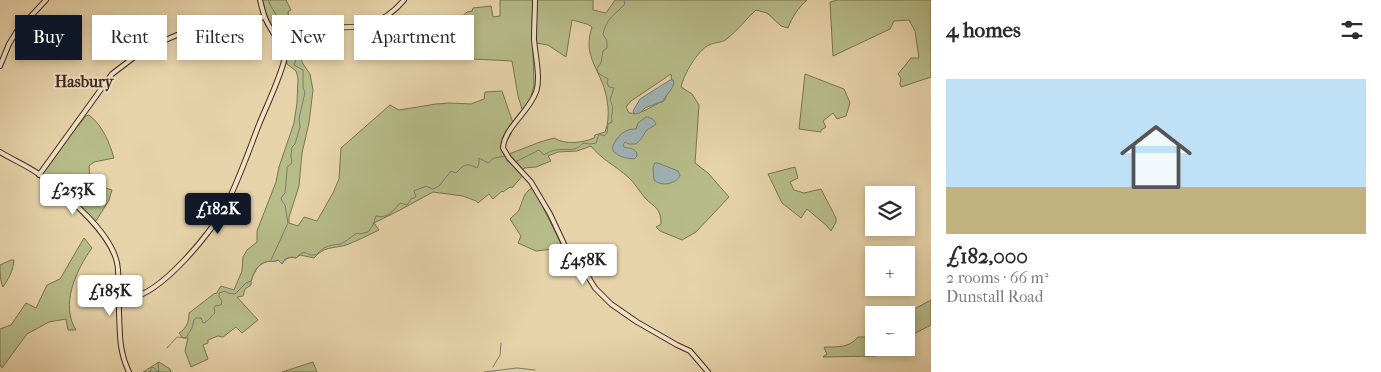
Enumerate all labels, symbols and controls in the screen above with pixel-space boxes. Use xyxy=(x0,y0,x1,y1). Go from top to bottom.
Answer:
chip: Buy xyxy=(15,15,82,60)
chip: Rent xyxy=(92,15,167,60)
chip: Filters xyxy=(177,15,262,60)
chip: New xyxy=(272,15,344,60)
chip: Apartment xyxy=(354,15,474,60)
icon: filters xyxy=(1338,16,1366,44)
text: 4 homes xyxy=(946,18,1021,42)
district label: Hasbury xyxy=(55,72,115,92)
icon: home xyxy=(1111,112,1201,202)
pin: £253K xyxy=(38,174,108,216)
text: £253K xyxy=(51,180,95,199)
map controls xyxy=(865,186,915,356)
button: layers xyxy=(865,186,915,236)
pin: £182K xyxy=(183,192,253,235)
text: £182K xyxy=(196,199,240,218)
pin: £458K xyxy=(548,244,618,286)
text: £182,000 xyxy=(946,244,1028,268)
button: + xyxy=(865,246,915,296)
text: £458K xyxy=(560,250,606,269)
text: 2 rooms · 66 m² xyxy=(946,268,1048,287)
pin: £185K xyxy=(75,274,145,317)
text: £185K xyxy=(89,281,131,300)
text: Dunstall Road xyxy=(946,287,1043,306)
button: − xyxy=(865,306,915,356)

